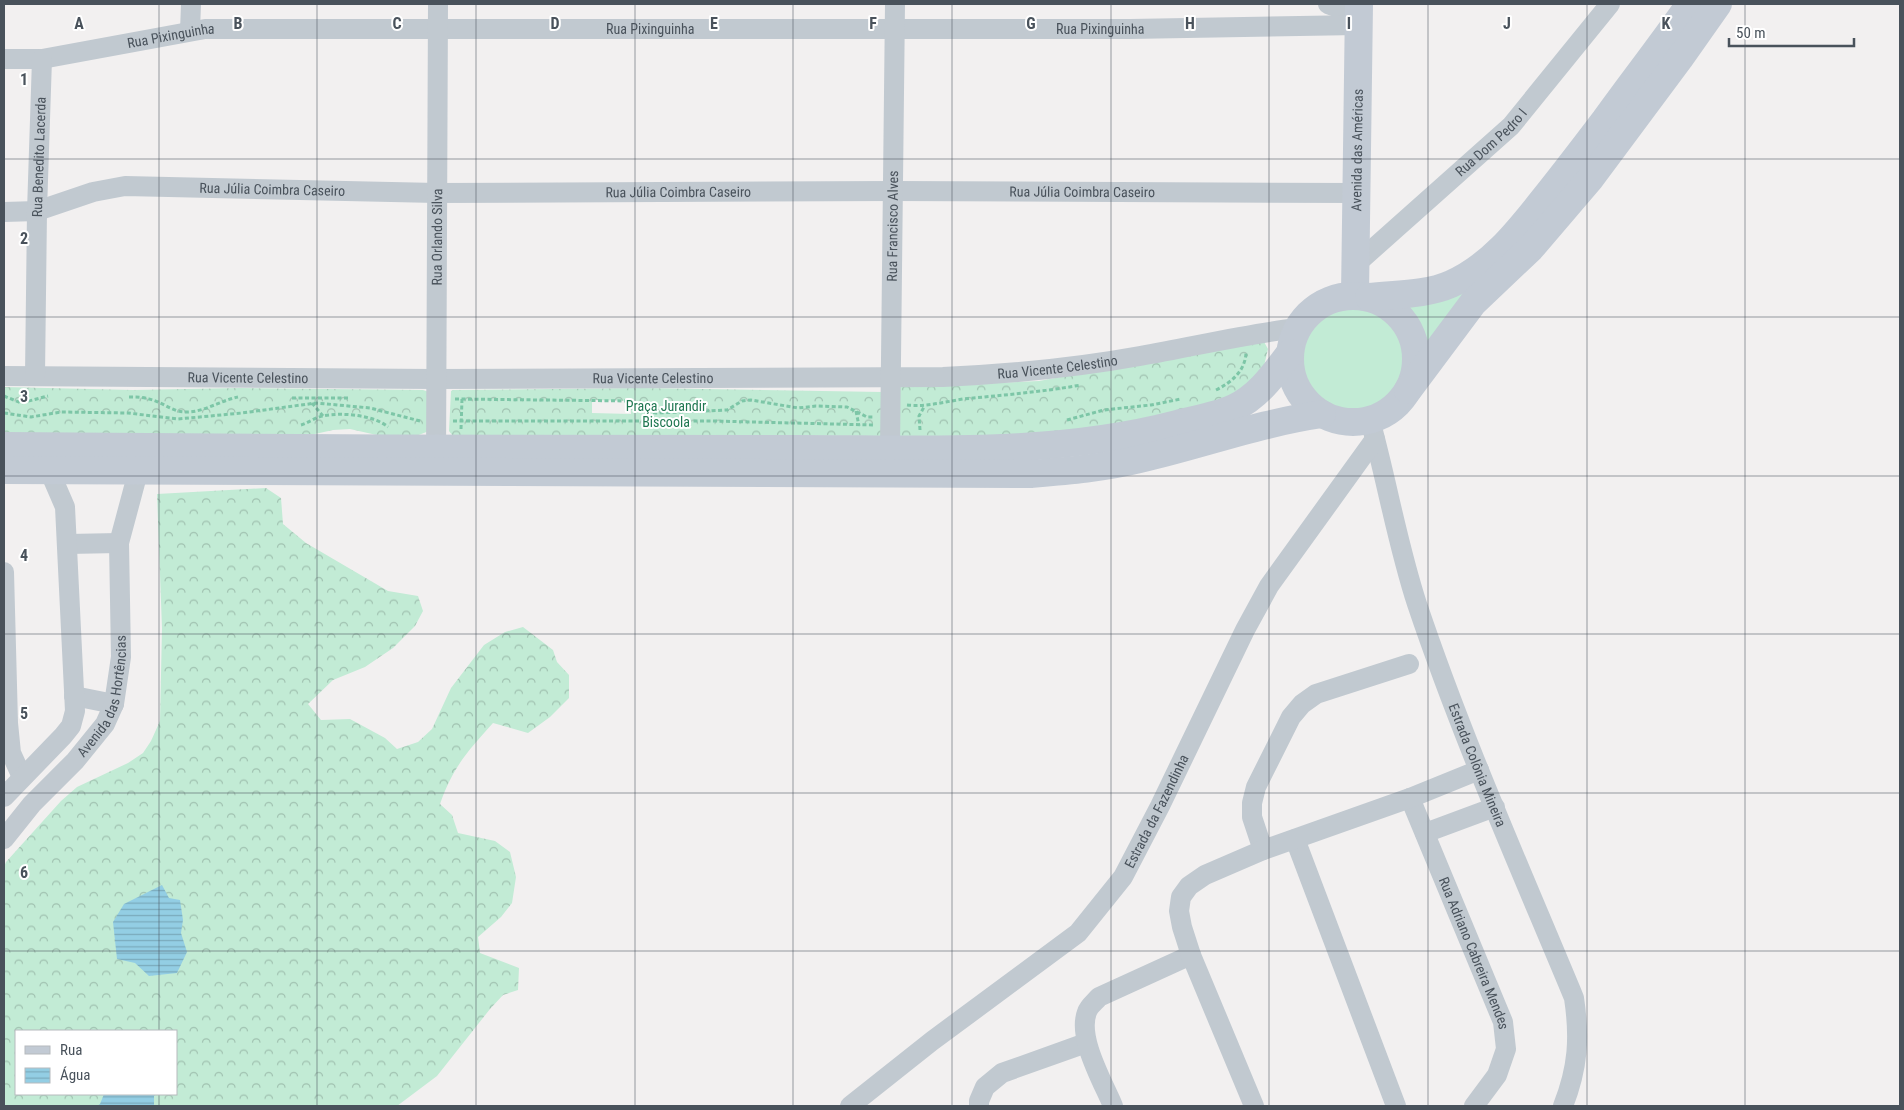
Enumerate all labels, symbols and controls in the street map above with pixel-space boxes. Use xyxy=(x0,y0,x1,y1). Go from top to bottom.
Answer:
text: A xyxy=(74,14,84,33)
text: B xyxy=(234,14,243,33)
text: C xyxy=(392,14,402,33)
text: D xyxy=(550,14,560,33)
text: E xyxy=(710,14,718,33)
text: F xyxy=(869,14,877,33)
text: G xyxy=(1026,14,1036,33)
text: H xyxy=(1185,14,1195,33)
text: I xyxy=(1347,14,1351,33)
text: J xyxy=(1503,14,1511,33)
text: K xyxy=(1662,14,1671,33)
scale bar xyxy=(1729,15,1854,47)
street label: Rua Pixinguinha xyxy=(126,21,214,51)
street label: Rua Pixinguinha xyxy=(606,21,694,37)
street label: Rua Pixinguinha xyxy=(1056,21,1145,37)
text: 50 m xyxy=(1736,24,1766,42)
text: 1 xyxy=(20,70,28,89)
street label: Avenida das Américas xyxy=(1348,89,1366,211)
street label: Rua Benedito Lacerda xyxy=(29,97,49,217)
street label: Rua Dom Pedro I xyxy=(1452,105,1530,180)
street label: Rua Francisco Alves xyxy=(884,170,901,282)
street label: Rua Júlia Coimbra Caseiro xyxy=(199,180,345,199)
street label: Rua Júlia Coimbra Caseiro xyxy=(1009,183,1155,200)
street label: Rua Júlia Coimbra Caseiro xyxy=(605,184,751,200)
street label: Rua Orlando Silva xyxy=(429,188,445,286)
text: 2 xyxy=(20,229,28,248)
street label: Rua Vicente Celestino xyxy=(997,352,1119,382)
street label: Rua Vicente Celestino xyxy=(188,369,308,386)
street label: Rua Vicente Celestino xyxy=(593,370,713,386)
text: 3 xyxy=(20,387,28,406)
park label: Praça Jurandir Biscoola xyxy=(626,398,706,430)
text: 4 xyxy=(20,546,28,565)
street label: Avenida das Hortências xyxy=(74,635,129,760)
street label: Estrada Colônia Mineira xyxy=(1446,701,1509,829)
text: 5 xyxy=(20,704,28,723)
street label: Estrada da Fazendinha xyxy=(1121,752,1192,871)
text: 6 xyxy=(20,863,28,882)
street label: Rua Adriano Cabreira Mendes xyxy=(1436,875,1512,1030)
legend xyxy=(15,1030,178,1095)
text: Rua xyxy=(60,1041,82,1059)
text: Água xyxy=(60,1066,90,1084)

